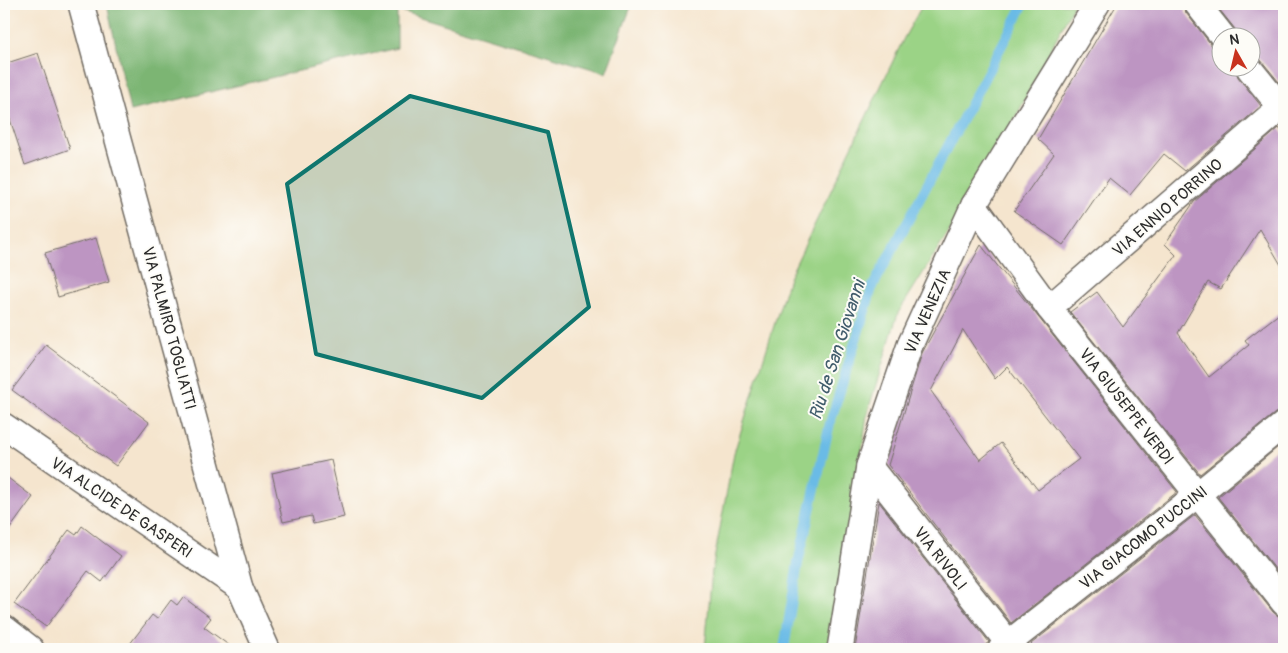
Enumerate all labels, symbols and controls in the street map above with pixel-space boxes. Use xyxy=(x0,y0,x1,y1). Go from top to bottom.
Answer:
north arrow xyxy=(1210,28,1260,78)
text: N xyxy=(1228,31,1240,49)
street label: VIA ENNIO PORRINO xyxy=(1108,154,1227,261)
street label: VIA PALMIRO TOGLIATTI xyxy=(138,245,200,412)
street label: VIA VENEZIA xyxy=(900,266,956,357)
water label: Riu de San Giovanni xyxy=(804,275,872,423)
street label: VIA GIUSEPPE VERDI xyxy=(1074,344,1178,469)
street label: VIA ALCIDE DE GASPERI xyxy=(47,453,196,563)
street label: VIA GIACOMO PUCCINI xyxy=(1076,482,1212,594)
street label: VIA RIVOLI xyxy=(909,523,971,594)

